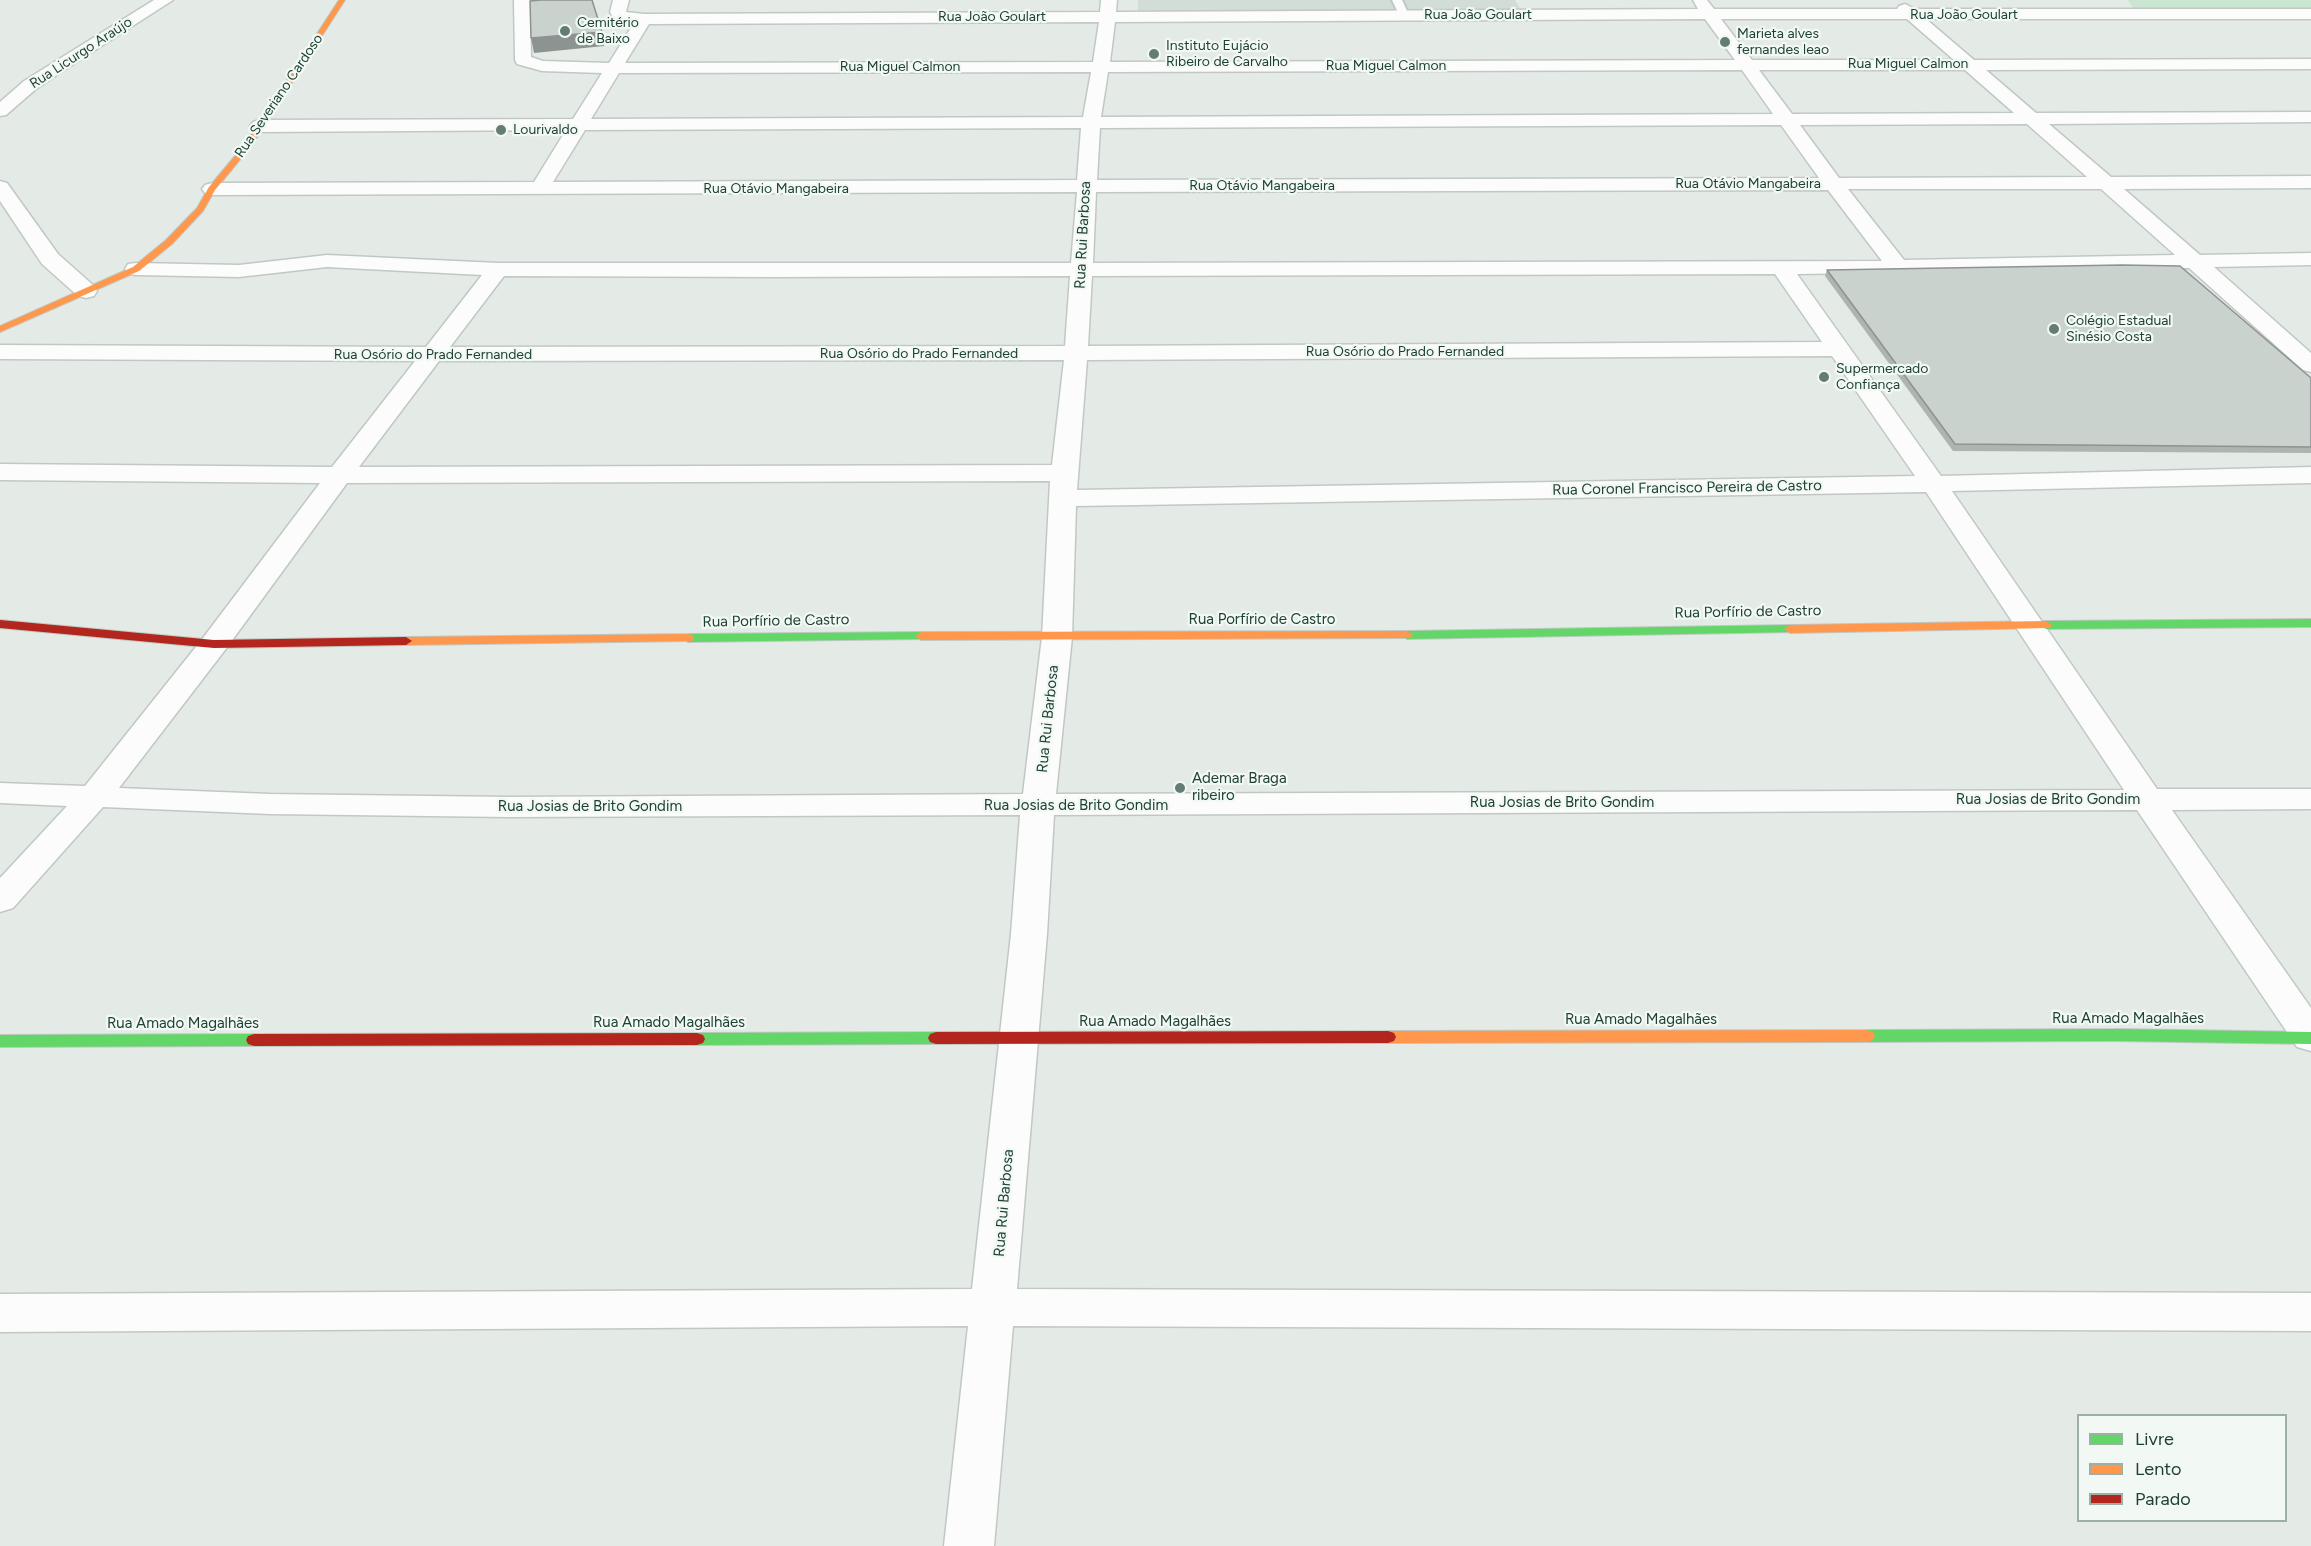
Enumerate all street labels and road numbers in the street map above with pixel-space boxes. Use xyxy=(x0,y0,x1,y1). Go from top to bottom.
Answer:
street label: Rua João Goulart xyxy=(1424,7,1532,23)
street label: Rua João Goulart xyxy=(1910,7,2018,23)
street label: Rua João Goulart xyxy=(938,9,1046,25)
street label: Rua Licurgo Araújo xyxy=(27,14,135,92)
street label: Rua Severiano Cardoso xyxy=(231,31,327,161)
street label: Rua Miguel Calmon xyxy=(1848,56,1968,72)
street label: Rua Miguel Calmon xyxy=(1326,58,1446,74)
street label: Rua Miguel Calmon xyxy=(840,59,960,75)
street label: Rua Otávio Mangabeira xyxy=(1675,176,1821,192)
street label: Rua Otávio Mangabeira xyxy=(1189,178,1335,194)
street label: Rua Otávio Mangabeira xyxy=(703,181,849,197)
street label: Rua Rui Barbosa xyxy=(1071,181,1095,289)
street label: Rua Osório do Prado Fernanded xyxy=(1306,344,1504,360)
street label: Rua Osório do Prado Fernanded xyxy=(820,346,1018,362)
street label: Rua Osório do Prado Fernanded xyxy=(334,347,532,363)
street label: Rua Coronel Francisco Pereira de Castro xyxy=(1552,477,1822,499)
street label: Rua Porfírio de Castro xyxy=(1674,602,1822,622)
street label: Rua Porfírio de Castro xyxy=(702,611,850,631)
street label: Rua Porfírio de Castro xyxy=(1189,611,1335,629)
street label: Rua Rui Barbosa xyxy=(1033,664,1063,774)
street label: Rua Josias de Brito Gondim xyxy=(1956,791,2140,809)
street label: Rua Josias de Brito Gondim xyxy=(1470,794,1654,812)
street label: Rua Josias de Brito Gondim xyxy=(984,797,1168,815)
street label: Rua Josias de Brito Gondim xyxy=(498,798,682,816)
street label: Rua Amado Magalhães xyxy=(2052,1010,2204,1028)
street label: Rua Amado Magalhães xyxy=(1565,1011,1717,1029)
street label: Rua Amado Magalhães xyxy=(1079,1013,1231,1031)
street label: Rua Amado Magalhães xyxy=(593,1014,745,1032)
street label: Rua Amado Magalhães xyxy=(107,1015,259,1033)
street label: Rua Rui Barbosa xyxy=(990,1148,1018,1258)

